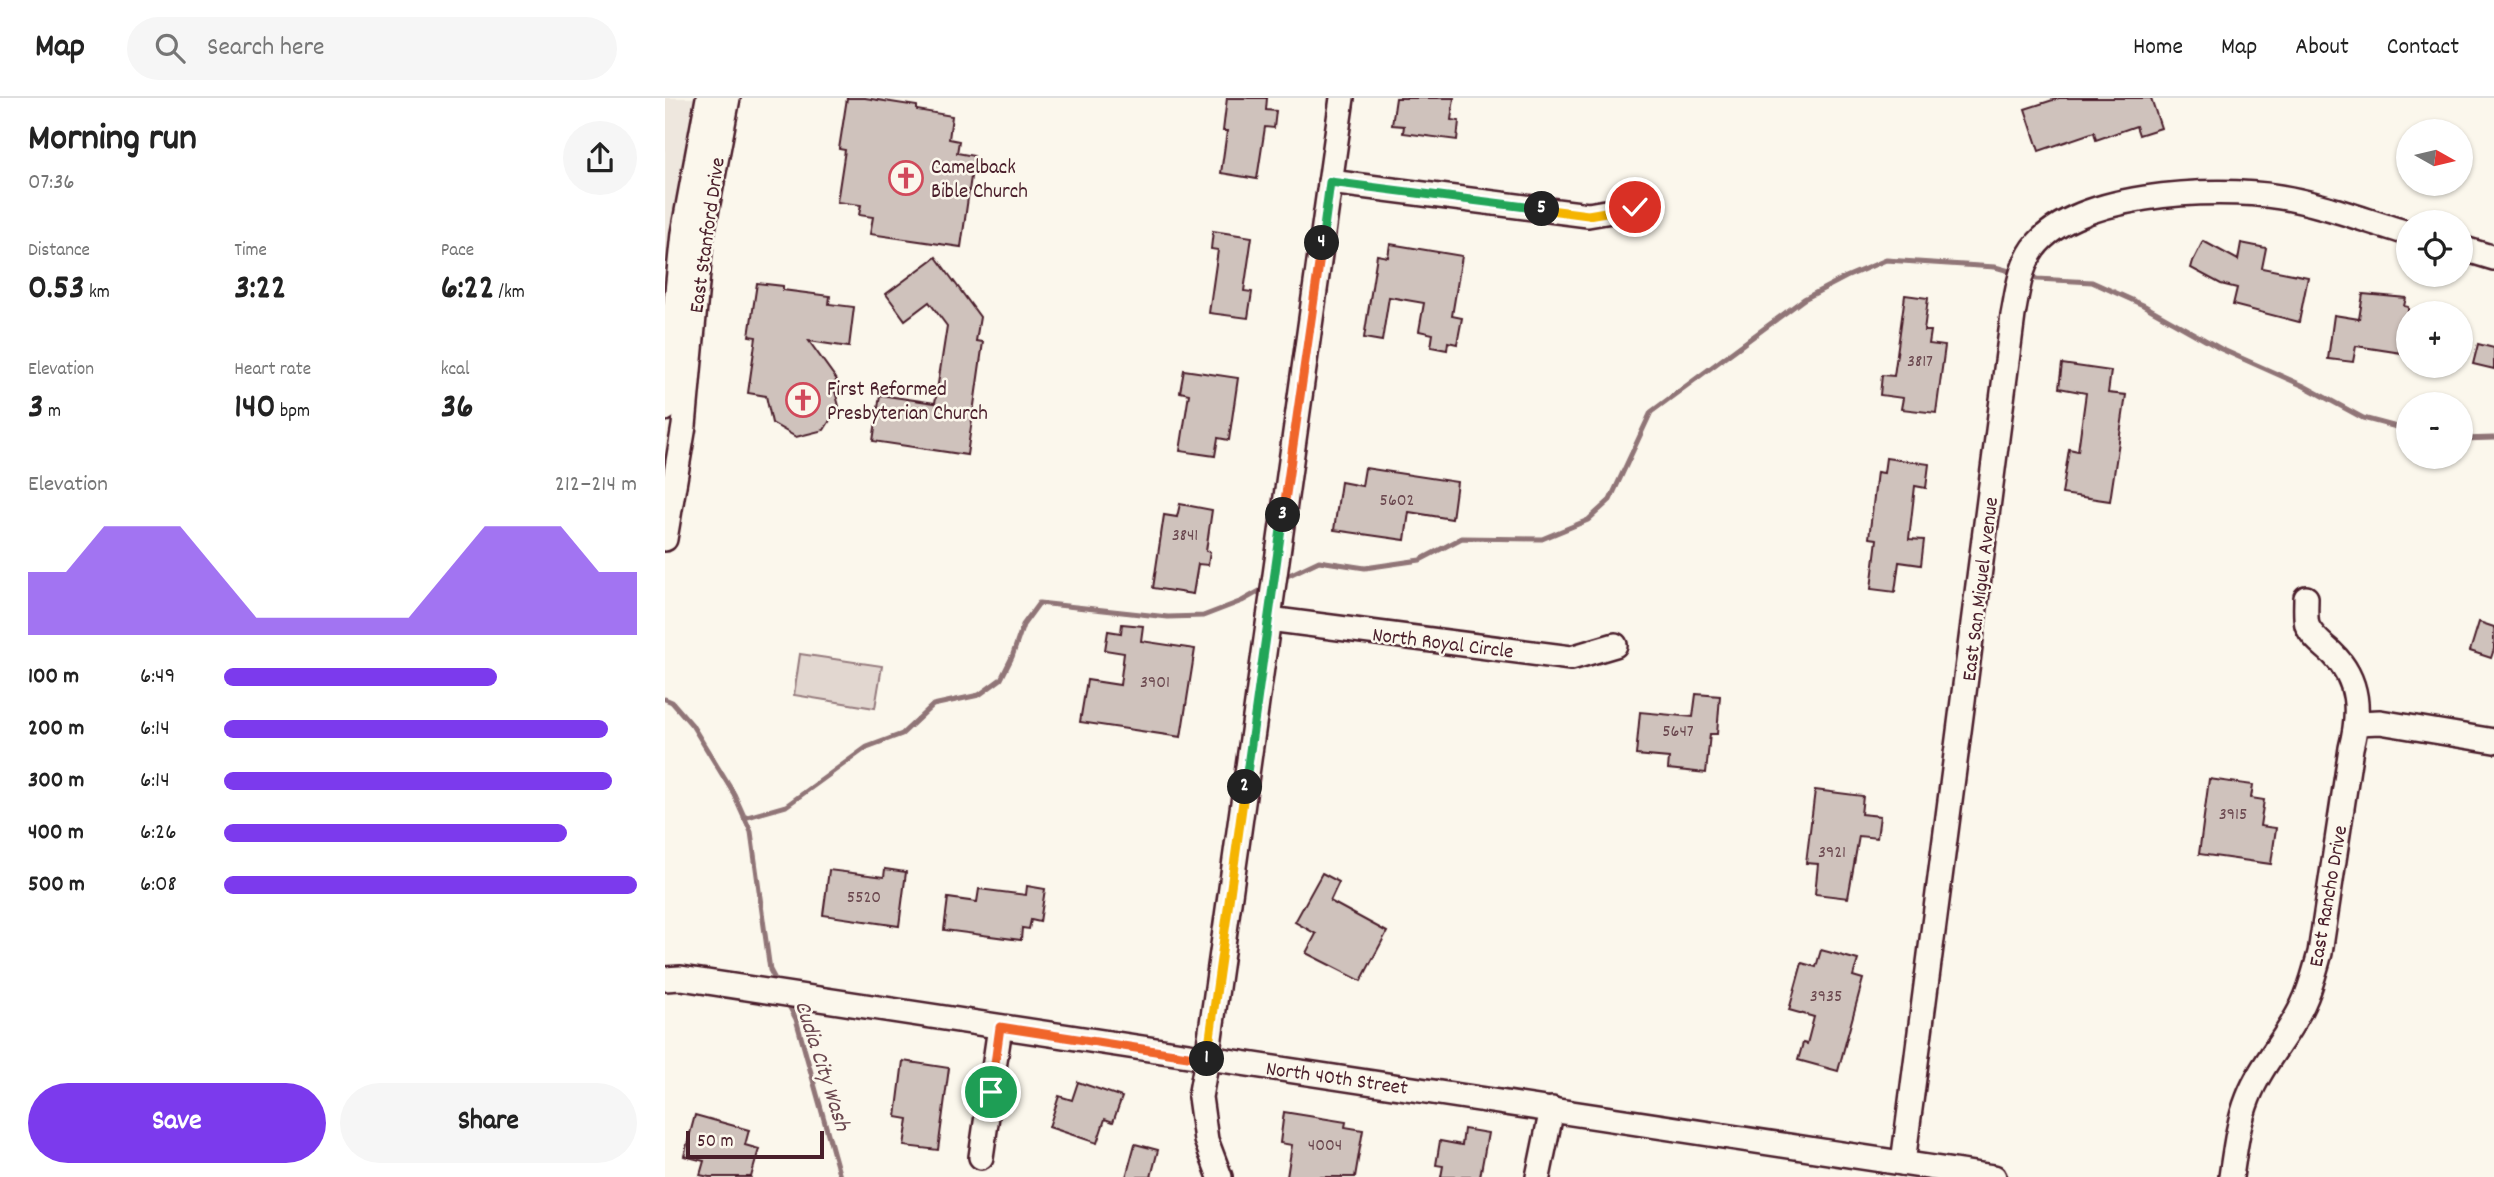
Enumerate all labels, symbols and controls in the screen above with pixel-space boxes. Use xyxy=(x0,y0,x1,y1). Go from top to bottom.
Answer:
search box xyxy=(127,17,617,80)
text: Map xyxy=(35,25,85,72)
icon: search xyxy=(151,29,189,67)
text: Search here xyxy=(207,30,325,67)
text: Home xyxy=(2133,31,2183,65)
text: Map xyxy=(2221,31,2257,65)
text: About xyxy=(2295,31,2349,65)
text: Contact xyxy=(2387,31,2459,65)
text: Morning run xyxy=(28,113,197,168)
north arrow xyxy=(2396,119,2473,196)
map controls xyxy=(2396,119,2473,469)
button: share xyxy=(563,121,637,195)
place label: Camelback Bible Church xyxy=(931,154,1028,208)
street label: East Stanford Drive xyxy=(683,156,735,315)
church icon: Camelback Bible Church xyxy=(887,159,925,197)
text: 07:36 xyxy=(28,167,75,200)
pin xyxy=(1605,177,1665,237)
icon: check xyxy=(1616,188,1654,226)
pin: 5 xyxy=(1525,192,1559,226)
text: 5 xyxy=(1537,195,1546,222)
button: locate xyxy=(2396,210,2473,287)
pin: 4 xyxy=(1305,226,1339,260)
text: 4 xyxy=(1318,229,1325,256)
text: Distance xyxy=(28,238,90,265)
text: Time xyxy=(234,238,267,265)
text: Pace xyxy=(441,238,474,265)
text: 0.53 xyxy=(28,265,85,315)
text: 3:22 xyxy=(234,265,286,315)
text: 6:22 xyxy=(441,265,494,315)
text: km xyxy=(85,280,110,307)
text: /km xyxy=(494,280,525,307)
button: + xyxy=(2396,301,2473,378)
house number: 3817 xyxy=(1907,350,1933,375)
text: Elevation xyxy=(28,357,94,384)
text: Heart rate xyxy=(234,357,311,384)
text: kcal xyxy=(441,357,470,384)
place label: First Reformed Presbyterian Church xyxy=(827,376,988,430)
church icon: First Reformed Presbyterian Church xyxy=(784,381,822,419)
text: 3 xyxy=(28,384,44,434)
text: 140 xyxy=(234,384,276,434)
text: 36 xyxy=(441,384,473,434)
button: − xyxy=(2396,392,2473,469)
text: m xyxy=(44,399,61,426)
text: bpm xyxy=(276,399,310,426)
text: Elevation xyxy=(28,469,108,502)
text: 212–214 m xyxy=(555,469,637,502)
house number: 5602 xyxy=(1380,489,1414,514)
street label: East San Miguel Avenue xyxy=(1956,496,2008,683)
pin: 3 xyxy=(1265,498,1301,532)
text: 3 xyxy=(1278,501,1287,528)
house number: 3841 xyxy=(1172,524,1198,549)
street label: North Royal Circle xyxy=(1370,621,1515,669)
text: 100 m xyxy=(28,661,79,694)
text: 6:49 xyxy=(140,661,175,694)
house number: 3901 xyxy=(1140,671,1170,696)
text: 200 m xyxy=(28,713,84,746)
text: 6:14 xyxy=(140,713,170,746)
house number: 5647 xyxy=(1662,720,1694,745)
text: 300 m xyxy=(28,765,84,798)
text: 6:14 xyxy=(140,765,170,798)
pin: 2 xyxy=(1227,770,1263,804)
text: 2 xyxy=(1240,773,1249,800)
house number: 3915 xyxy=(2219,803,2247,828)
text: 400 m xyxy=(28,817,84,850)
text: 6:26 xyxy=(140,817,176,850)
street label: East Rancho Drive xyxy=(2303,823,2357,970)
house number: 3921 xyxy=(1818,841,1846,866)
text: 500 m xyxy=(28,869,85,902)
text: 6:08 xyxy=(140,869,177,902)
house number: 5520 xyxy=(847,886,881,911)
house number: 3935 xyxy=(1810,985,1842,1010)
water label: Cudia City Wash xyxy=(784,997,858,1137)
pin: 1 xyxy=(1189,1042,1225,1076)
text: 1 xyxy=(1204,1045,1209,1072)
street label: North 40th Street xyxy=(1264,1055,1410,1105)
pin xyxy=(961,1062,1021,1122)
icon: arrive xyxy=(972,1073,1010,1111)
button: Save xyxy=(28,1083,326,1163)
button: Share xyxy=(340,1083,637,1163)
scale bar xyxy=(686,1128,824,1160)
text: 50 m xyxy=(697,1129,734,1156)
house number: 4004 xyxy=(1308,1134,1342,1159)

